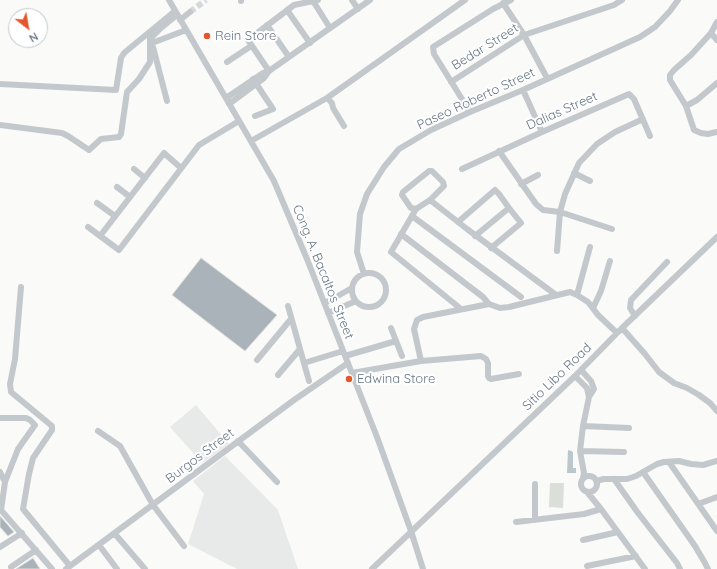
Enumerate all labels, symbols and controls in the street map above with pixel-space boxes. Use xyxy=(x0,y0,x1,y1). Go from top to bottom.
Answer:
north arrow xyxy=(8,8,48,48)
street label: Bedar Street xyxy=(449,20,521,74)
place label: Rein Store xyxy=(215,28,276,44)
text: N xyxy=(27,29,41,46)
marker: Rein Store xyxy=(202,31,212,41)
street label: Paseo Roberto Street xyxy=(415,65,537,133)
street label: Dalias Street xyxy=(524,88,600,134)
street label: Cong. A. Bacaltos Street xyxy=(289,203,357,341)
street label: Sitio Libo Road xyxy=(519,340,595,414)
place label: Edwina Store xyxy=(357,371,435,387)
marker: Edwina Store xyxy=(344,374,354,384)
street label: Burgos Street xyxy=(163,425,237,487)

